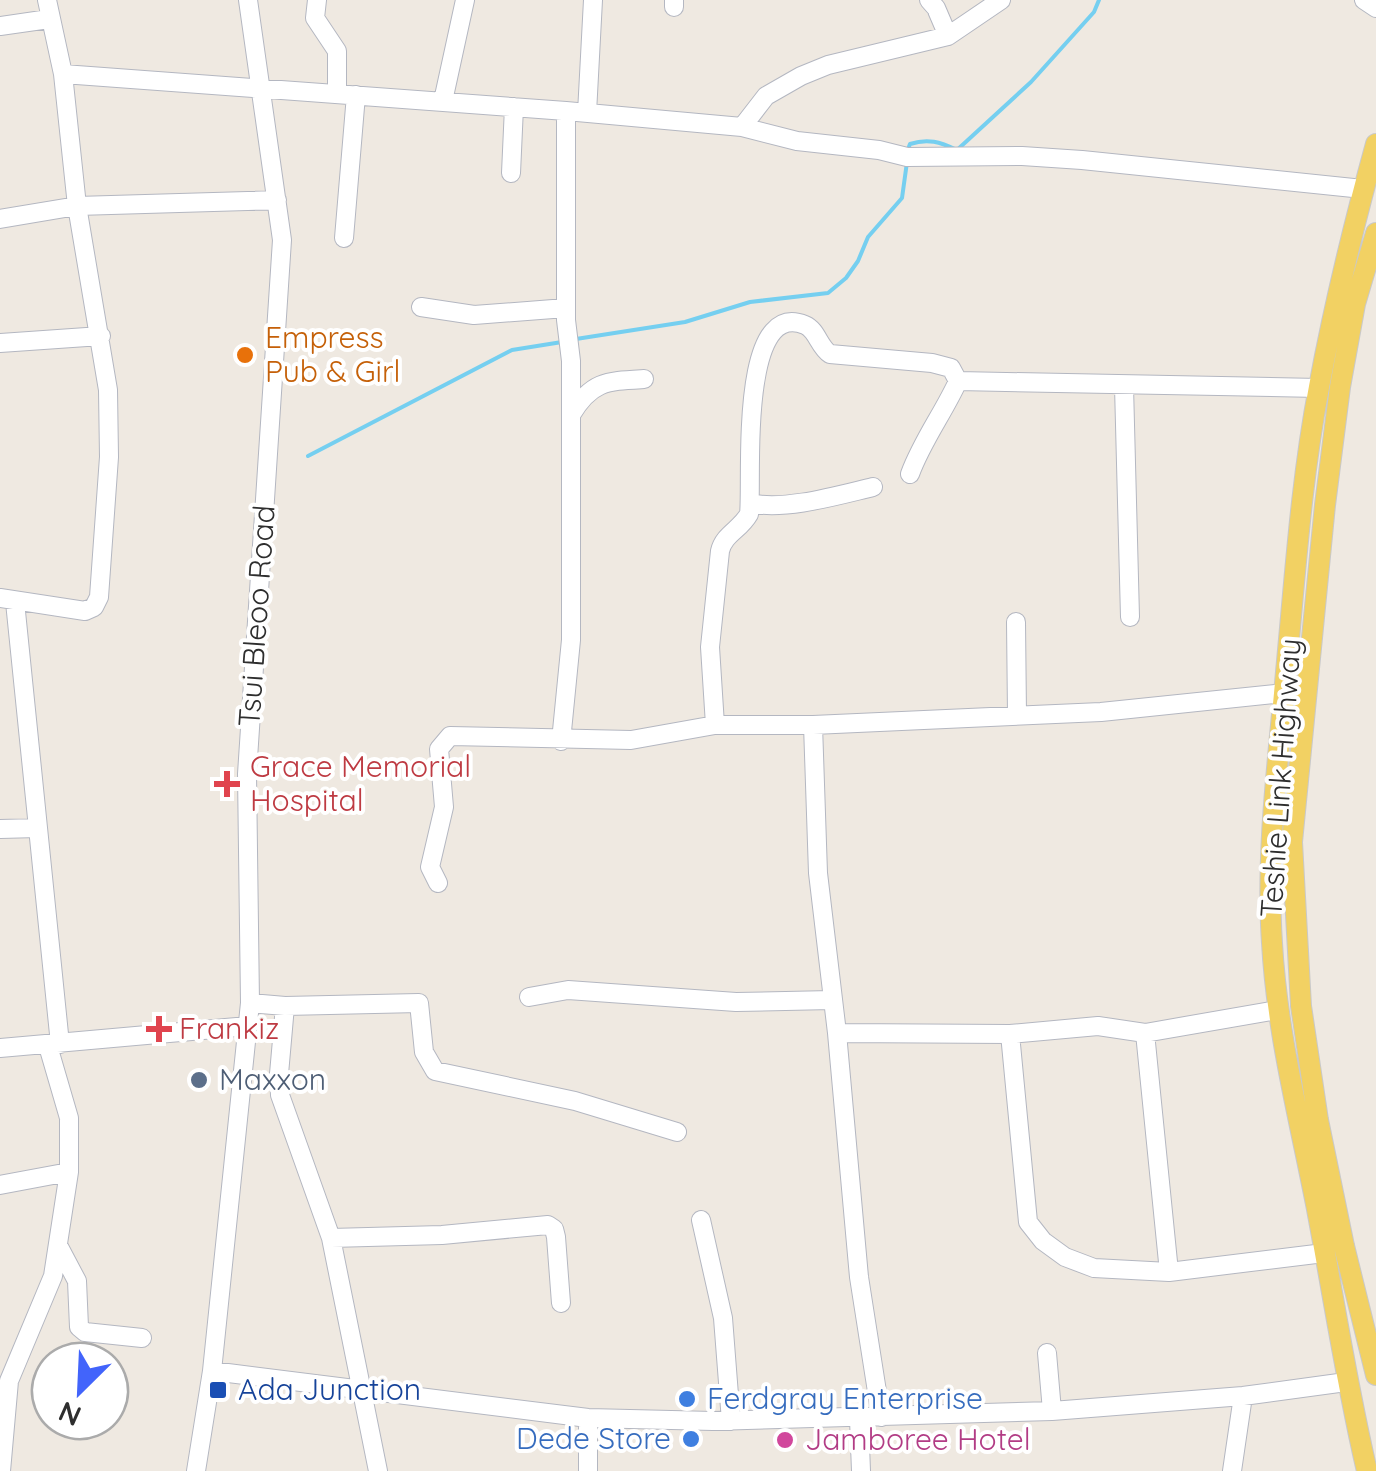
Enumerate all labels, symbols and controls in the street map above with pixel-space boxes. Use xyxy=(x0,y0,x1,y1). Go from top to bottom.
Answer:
place label: Empress Pub & Girl xyxy=(265,318,400,390)
marker: Empress Pub & Girl xyxy=(234,344,256,366)
street label: Tsui Bleoo Road xyxy=(229,504,283,728)
street label: Teshie Link Highway xyxy=(1251,637,1309,919)
place label: Grace Memorial Hospital xyxy=(250,747,471,819)
marker: Grace Memorial Hospital xyxy=(214,771,240,797)
place label: Frankiz xyxy=(179,1009,279,1047)
marker: Frankiz xyxy=(148,1018,170,1040)
place label: Maxxon xyxy=(219,1060,326,1098)
marker: Maxxon xyxy=(188,1069,210,1091)
north arrow xyxy=(30,1341,130,1441)
place label: Ada Junction xyxy=(238,1370,421,1408)
marker: Ada Junction xyxy=(207,1379,229,1401)
place label: Ferdgray Enterprise xyxy=(707,1379,983,1417)
marker: Ferdgray Enterprise xyxy=(676,1388,698,1410)
text: N xyxy=(53,1394,86,1434)
place label: Dede Store xyxy=(516,1419,671,1457)
place label: Jamboree Hotel xyxy=(805,1420,1031,1458)
marker: Dede Store xyxy=(680,1428,702,1450)
marker: Jamboree Hotel xyxy=(774,1429,796,1451)

